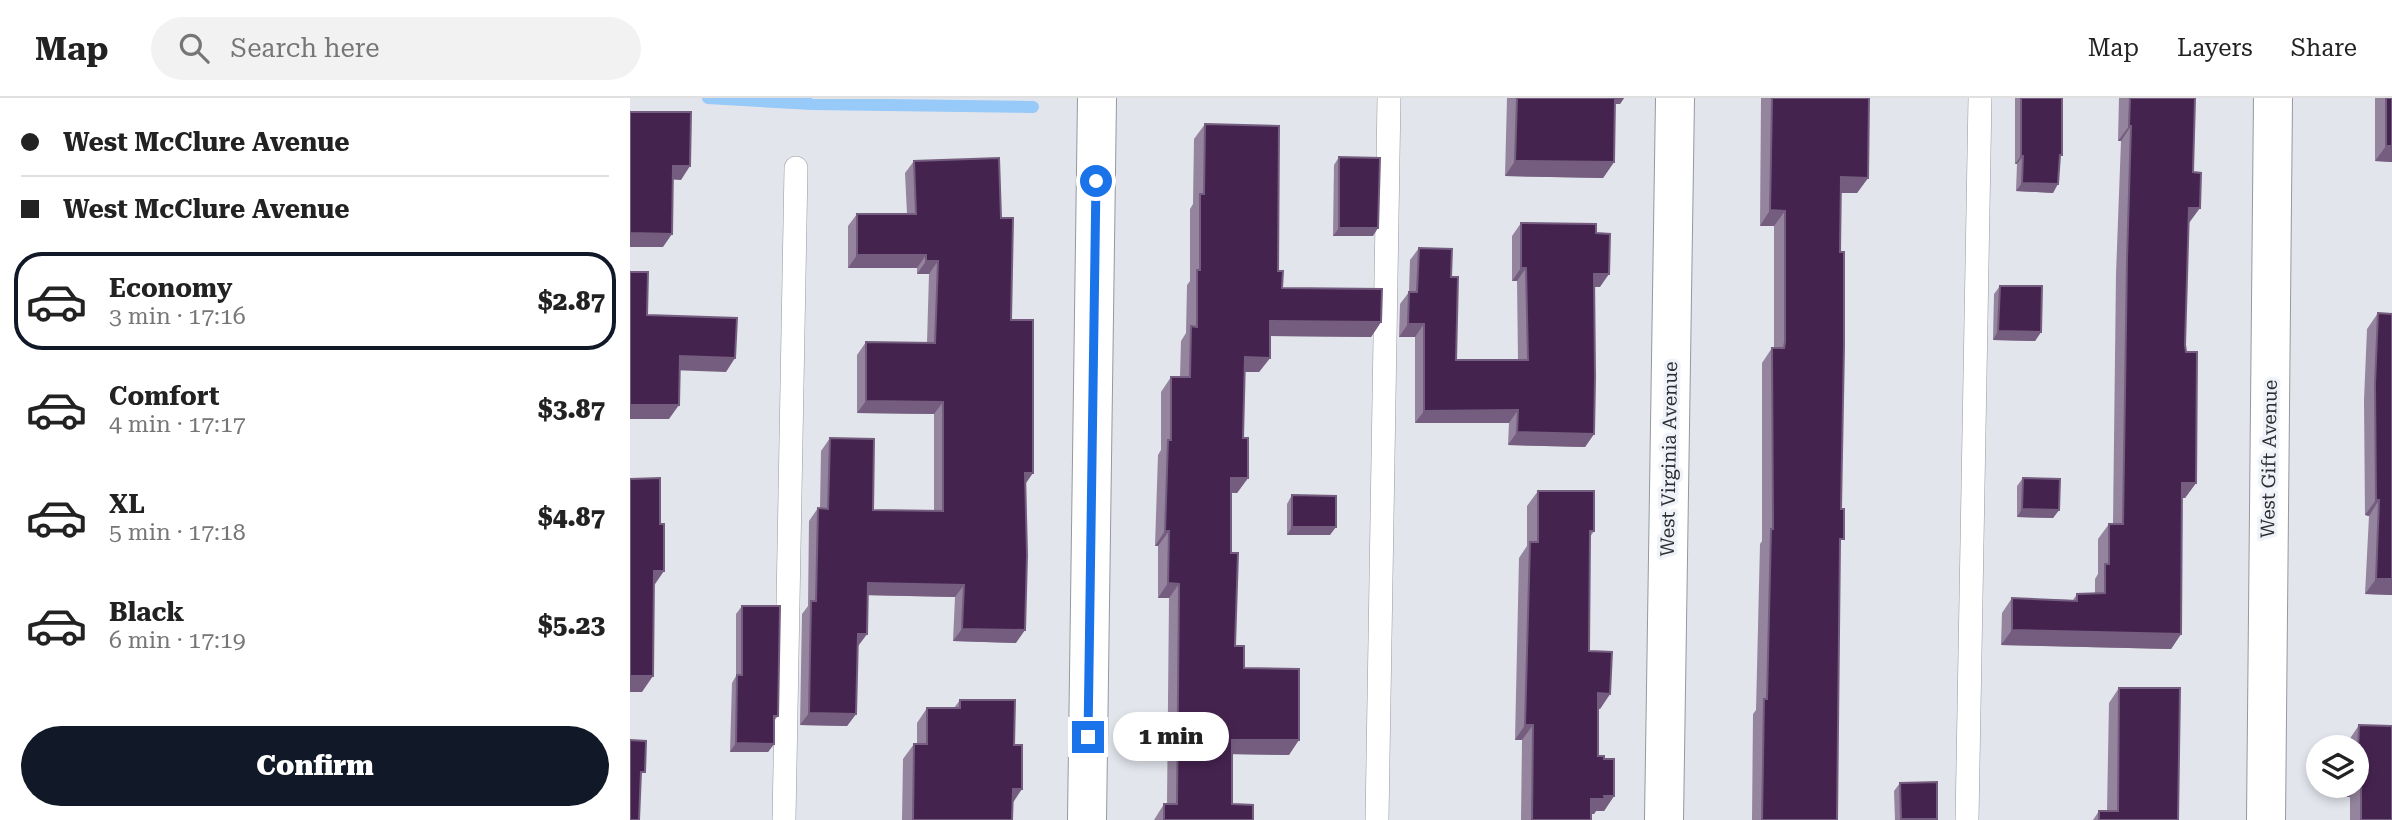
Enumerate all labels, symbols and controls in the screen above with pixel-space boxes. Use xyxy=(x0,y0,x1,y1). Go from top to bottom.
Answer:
search box xyxy=(151,17,641,80)
text: Map xyxy=(35,29,109,68)
icon: search xyxy=(175,29,213,67)
text: Search here xyxy=(231,33,380,63)
text: Map xyxy=(2088,34,2139,62)
text: Layers xyxy=(2177,34,2253,62)
text: Share xyxy=(2291,34,2357,62)
text: West McClure Avenue xyxy=(63,127,350,157)
route start xyxy=(1080,165,1112,197)
text: West McClure Avenue xyxy=(63,194,350,224)
icon: car xyxy=(25,270,88,333)
text: Economy xyxy=(109,273,232,303)
text: $2.87 xyxy=(538,286,605,316)
text: 3 min · 17:16 xyxy=(109,303,246,330)
street label: West Virginia Avenue xyxy=(1656,361,1682,557)
icon: car xyxy=(25,378,88,441)
street label: West Gift Avenue xyxy=(2256,380,2282,538)
text: Comfort xyxy=(109,381,219,411)
text: $3.87 xyxy=(538,394,605,424)
text: 4 min · 17:17 xyxy=(109,411,246,438)
icon: car xyxy=(25,486,88,549)
text: XL xyxy=(109,489,145,519)
text: $4.87 xyxy=(538,502,605,532)
text: 5 min · 17:18 xyxy=(109,519,246,546)
icon: car xyxy=(25,594,88,657)
text: Black xyxy=(109,597,184,627)
text: $5.23 xyxy=(538,610,605,640)
text: 6 min · 17:19 xyxy=(109,627,246,654)
callout: 1 min xyxy=(1112,712,1228,762)
route end xyxy=(1072,721,1104,753)
text: 1 min xyxy=(1139,723,1203,750)
button: Confirm xyxy=(21,726,609,806)
map controls xyxy=(2306,735,2369,798)
button: layers xyxy=(2306,735,2369,798)

